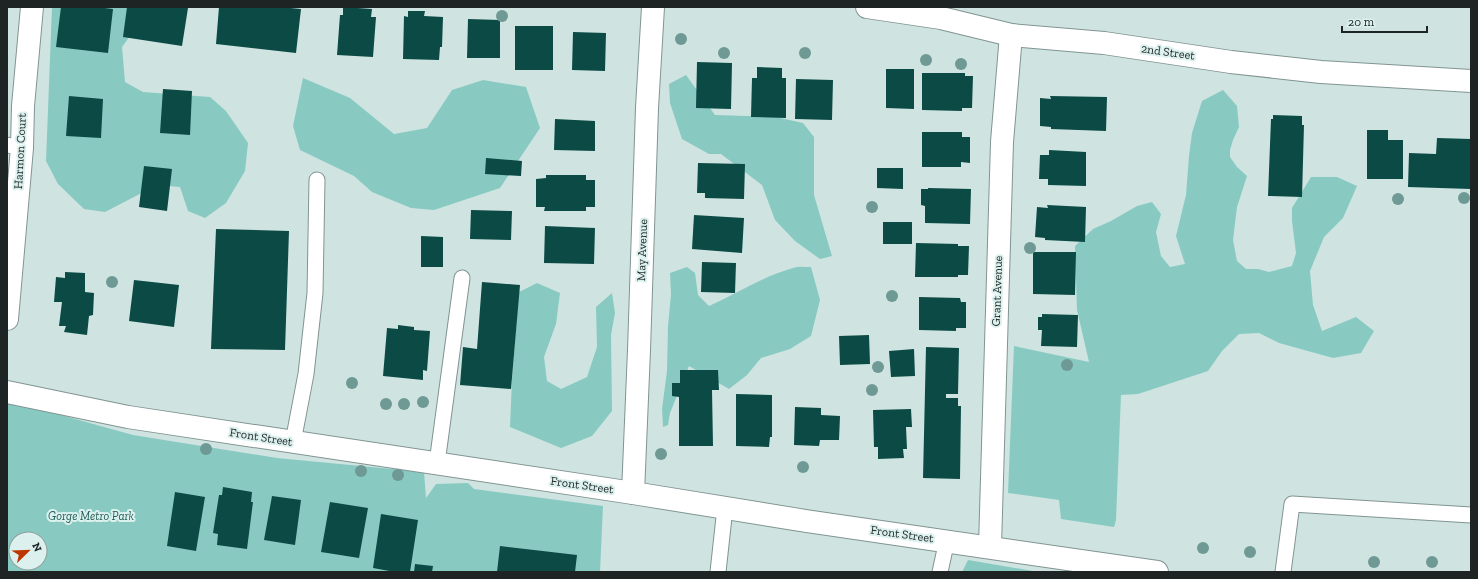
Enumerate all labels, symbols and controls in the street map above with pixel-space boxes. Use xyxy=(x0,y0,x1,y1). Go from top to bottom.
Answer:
scale bar xyxy=(1342,8,1427,34)
text: 20 m xyxy=(1348,15,1375,29)
street label: 2nd Street xyxy=(1140,41,1196,63)
street label: Harmon Court xyxy=(11,112,29,189)
street label: May Avenue xyxy=(634,218,650,281)
street label: Grant Avenue xyxy=(989,255,1005,327)
street label: Front Street xyxy=(229,425,294,449)
street label: Front Street xyxy=(550,474,615,496)
park label: Gorge Metro Park xyxy=(48,509,135,523)
street label: Front Street xyxy=(870,523,935,545)
north arrow xyxy=(8,531,48,571)
text: N xyxy=(29,541,45,554)

